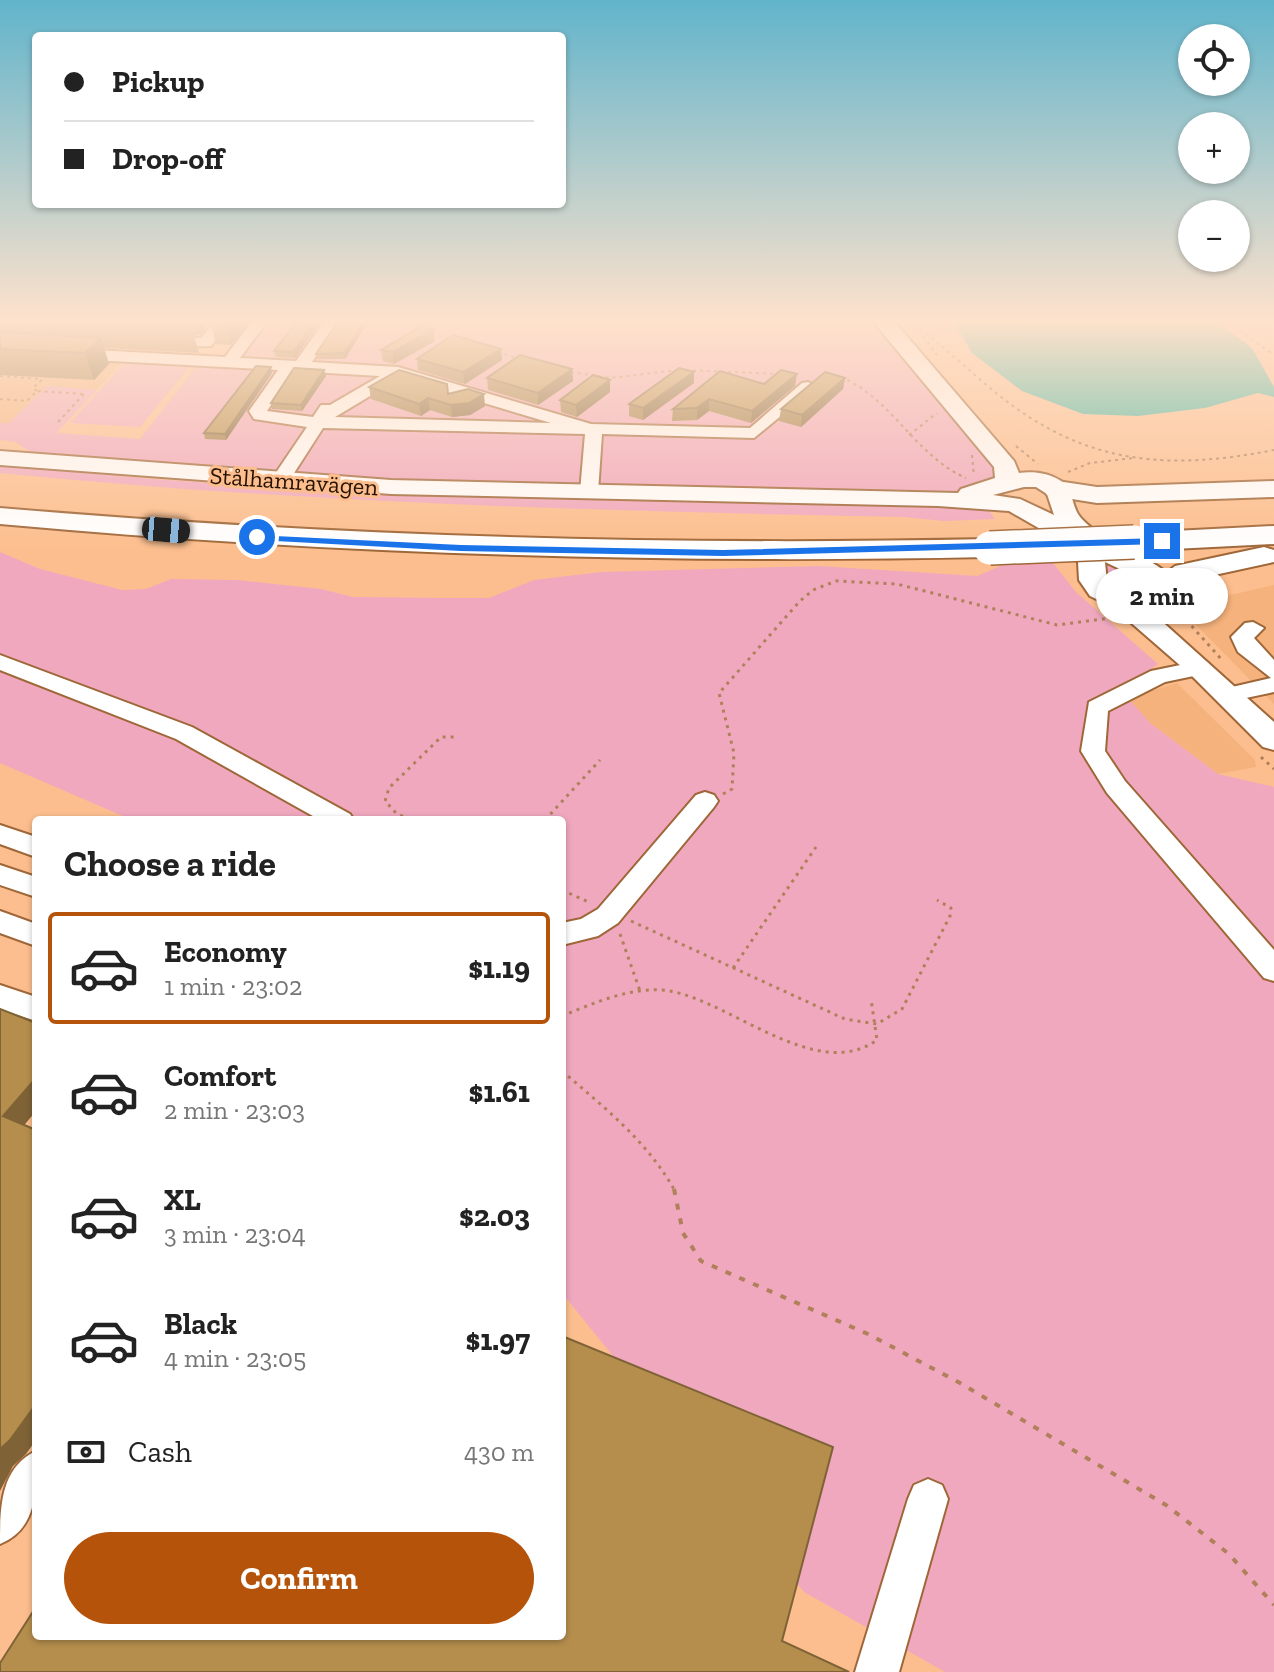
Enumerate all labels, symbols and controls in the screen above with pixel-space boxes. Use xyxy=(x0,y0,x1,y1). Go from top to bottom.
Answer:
map controls xyxy=(1178,24,1250,272)
button: locate xyxy=(1178,24,1250,96)
text: Pickup xyxy=(112,64,204,100)
button: + xyxy=(1178,112,1250,184)
text: Drop-off xyxy=(112,141,224,177)
button: − xyxy=(1178,200,1250,272)
street label: Stålhamravägen xyxy=(209,461,379,501)
car xyxy=(141,516,191,544)
route start xyxy=(239,519,275,555)
route end xyxy=(1144,523,1180,559)
callout: 2 min xyxy=(1096,569,1228,625)
text: 2 min xyxy=(1130,580,1194,612)
text: Choose a ride xyxy=(64,842,276,885)
icon: car xyxy=(68,932,140,1004)
text: Economy xyxy=(164,934,287,970)
text: $1.19 xyxy=(468,950,530,986)
text: 1 min · 23:02 xyxy=(164,970,302,1002)
icon: car xyxy=(68,1056,140,1128)
text: Comfort xyxy=(164,1058,276,1094)
text: $1.61 xyxy=(469,1074,530,1110)
text: 2 min · 23:03 xyxy=(164,1094,305,1126)
icon: car xyxy=(68,1180,140,1252)
text: XL xyxy=(164,1182,201,1218)
text: $2.03 xyxy=(459,1198,530,1234)
text: 3 min · 23:04 xyxy=(164,1218,306,1250)
icon: car xyxy=(68,1304,140,1376)
text: Black xyxy=(164,1306,237,1342)
text: $1.97 xyxy=(465,1322,530,1358)
text: 4 min · 23:05 xyxy=(164,1342,306,1374)
icon: cash xyxy=(64,1430,108,1474)
text: Cash xyxy=(128,1434,192,1470)
text: 430 m xyxy=(464,1436,534,1468)
button: Confirm xyxy=(64,1532,534,1624)

